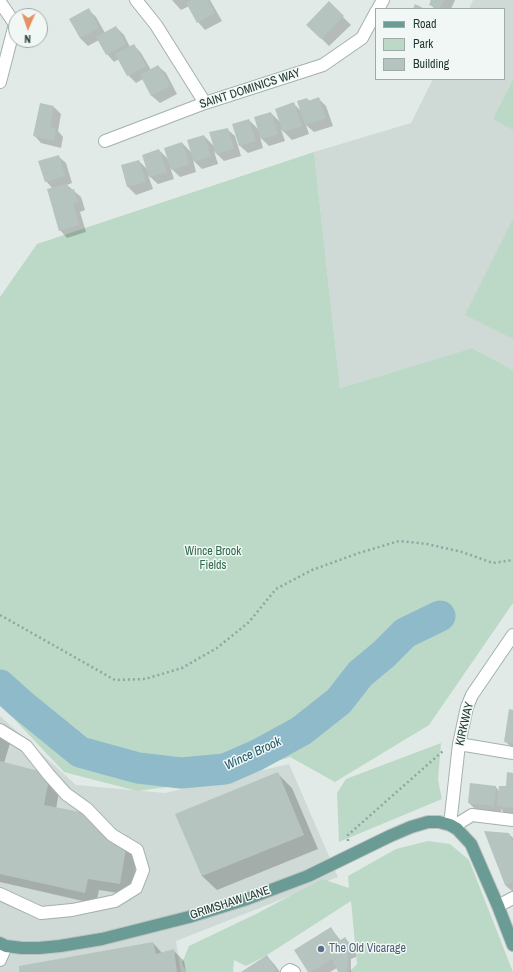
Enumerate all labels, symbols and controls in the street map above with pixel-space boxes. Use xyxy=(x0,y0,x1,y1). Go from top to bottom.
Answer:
north arrow xyxy=(8,8,48,48)
legend xyxy=(375,8,505,80)
text: Road xyxy=(413,16,437,32)
text: N xyxy=(24,32,31,46)
text: Park xyxy=(413,36,433,52)
text: Building xyxy=(413,56,449,72)
street label: SAINT DOMINICS WAY xyxy=(198,66,302,112)
park label: Wince Brook Fields xyxy=(185,545,241,573)
street label: KIRKWAY xyxy=(453,701,477,747)
water label: Wince Brook xyxy=(222,734,284,774)
street label: GRIMSHAW LANE xyxy=(188,883,272,923)
place label: The Old Vicarage xyxy=(329,942,406,956)
marker: The Old Vicarage xyxy=(316,944,326,954)

